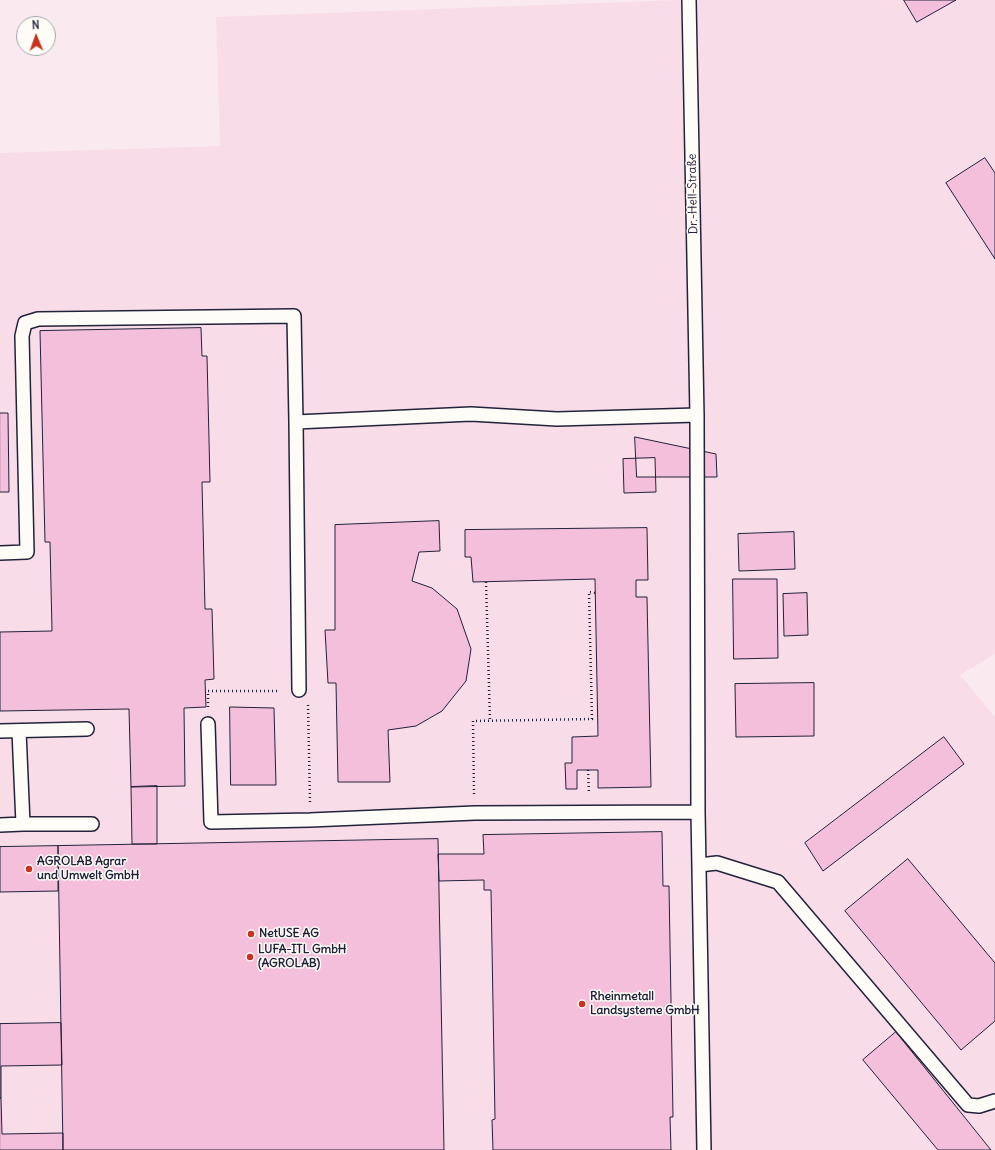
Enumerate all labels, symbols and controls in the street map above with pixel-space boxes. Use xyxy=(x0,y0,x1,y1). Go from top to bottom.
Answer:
north arrow xyxy=(16,16,56,56)
text: N xyxy=(32,18,40,32)
street label: Dr.-Hell-Straße xyxy=(685,154,701,234)
place label: AGROLAB Agrar und Umwelt GmbH xyxy=(37,855,139,883)
marker: AGROLAB Agrar und Umwelt GmbH xyxy=(24,864,34,874)
place label: NetUSE AG xyxy=(259,927,319,941)
marker: NetUSE AG xyxy=(246,929,256,939)
place label: LUFA-ITL GmbH (AGROLAB) xyxy=(258,943,346,971)
marker: LUFA-ITL GmbH (AGROLAB) xyxy=(245,952,255,962)
place label: Rheinmetall Landsysteme GmbH xyxy=(590,990,700,1018)
marker: Rheinmetall Landsysteme GmbH xyxy=(577,999,587,1009)

